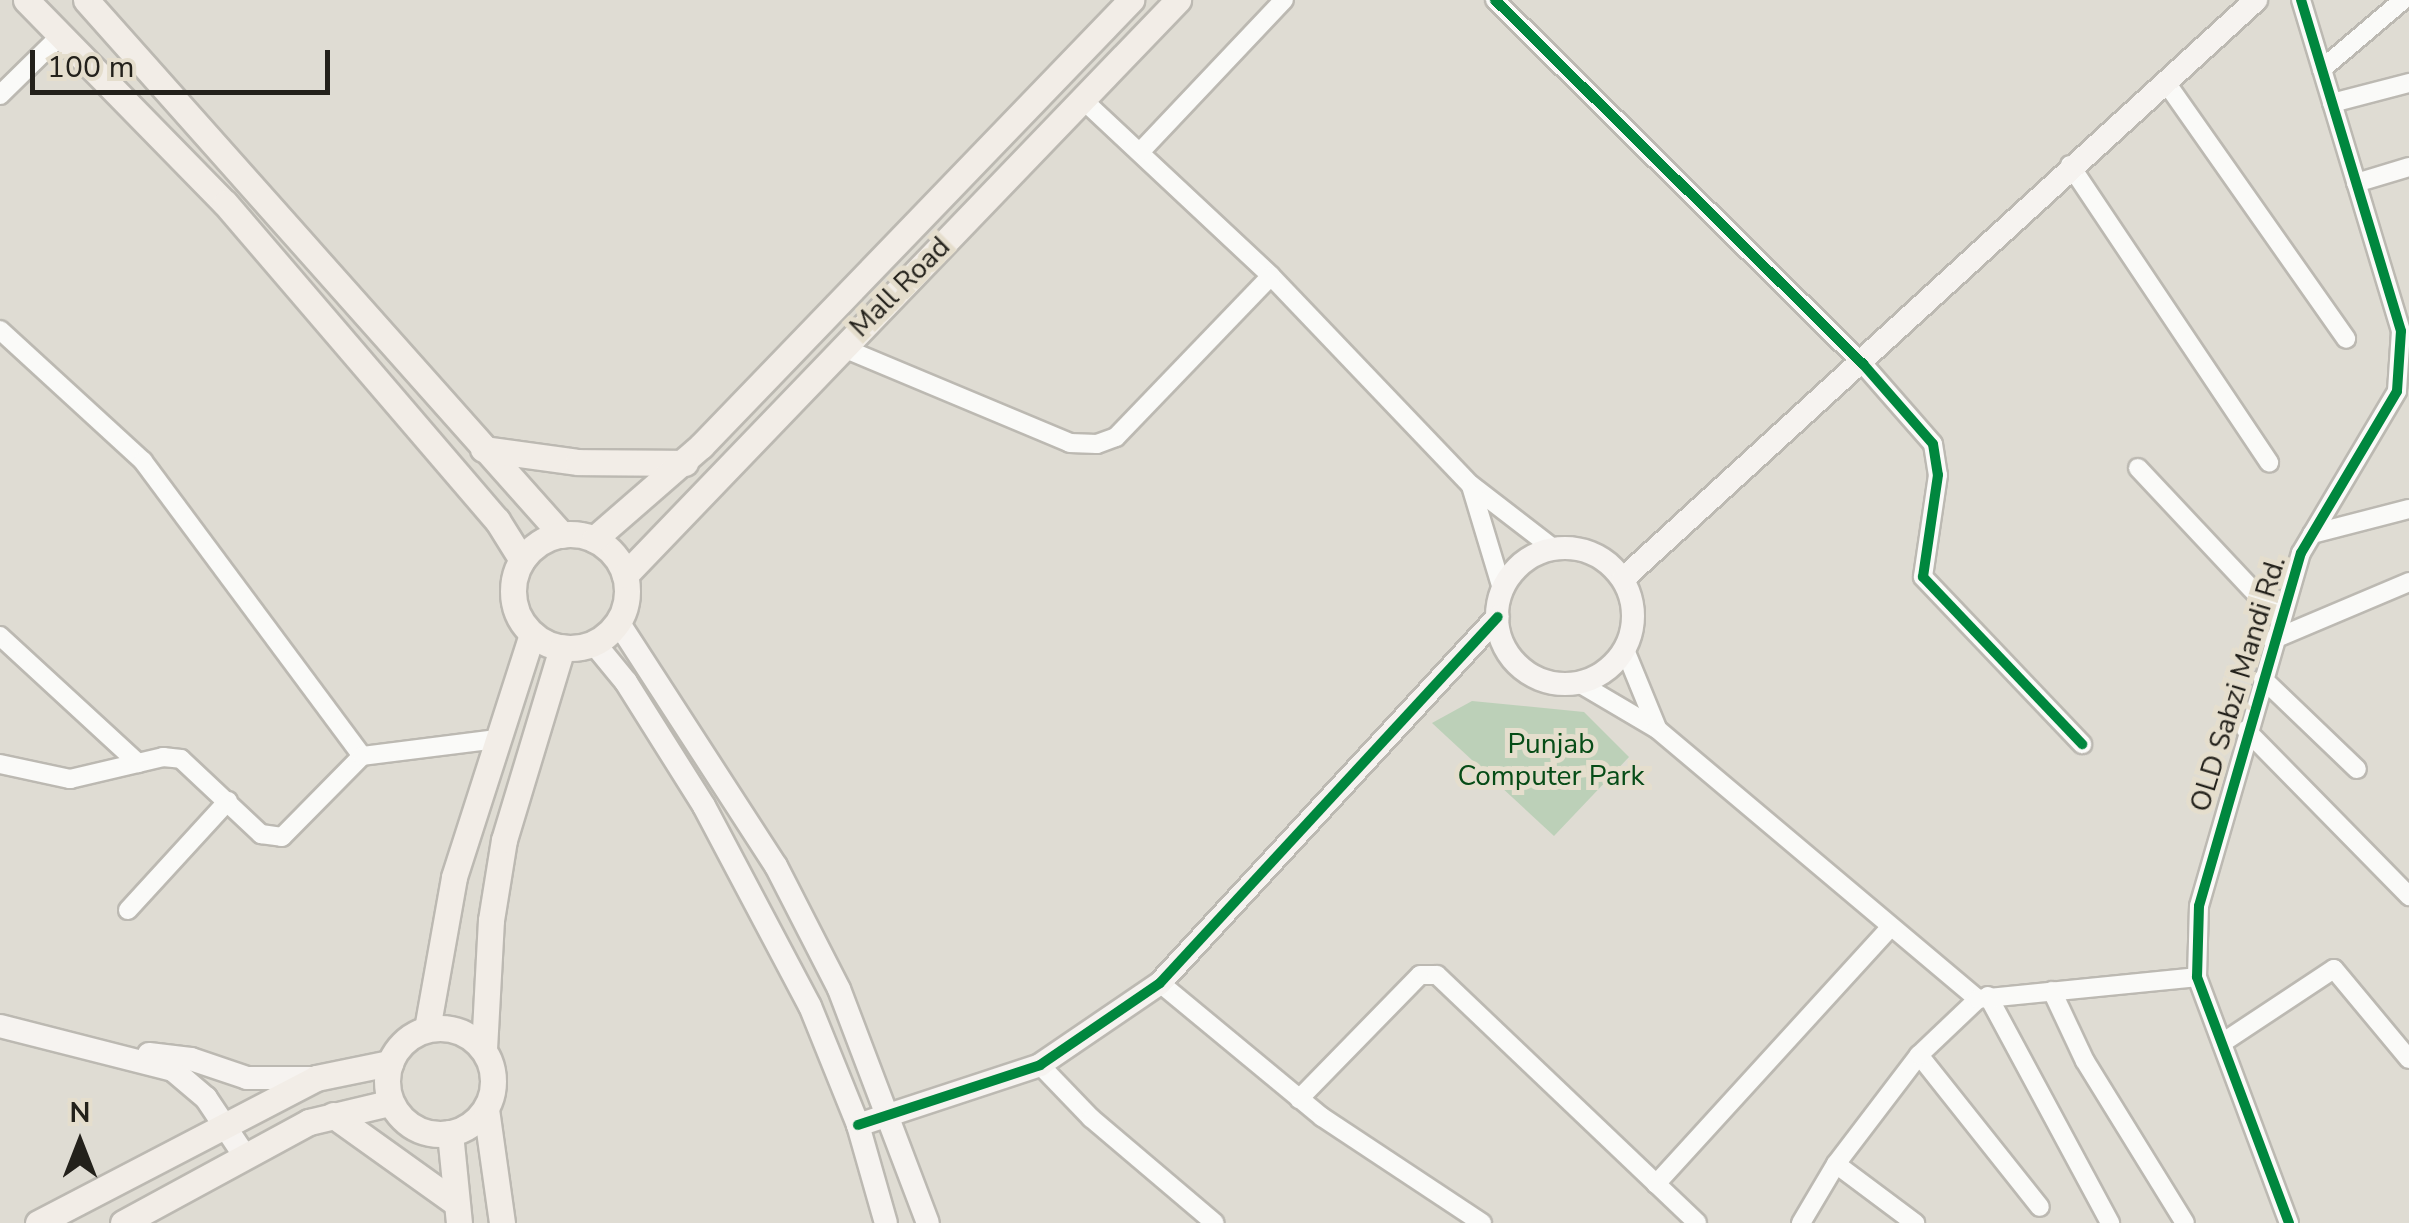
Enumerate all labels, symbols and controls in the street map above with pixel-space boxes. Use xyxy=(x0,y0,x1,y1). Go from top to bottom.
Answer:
scale bar xyxy=(35,30,335,92)
text: 100 m xyxy=(47,47,134,88)
street label: Mall Road xyxy=(843,230,957,344)
street label: OLD Sabzi Mandi Rd. xyxy=(2183,552,2293,816)
park label: Punjab Computer Park xyxy=(1457,727,1645,793)
north arrow xyxy=(30,1093,130,1193)
text: N xyxy=(70,1094,90,1132)

